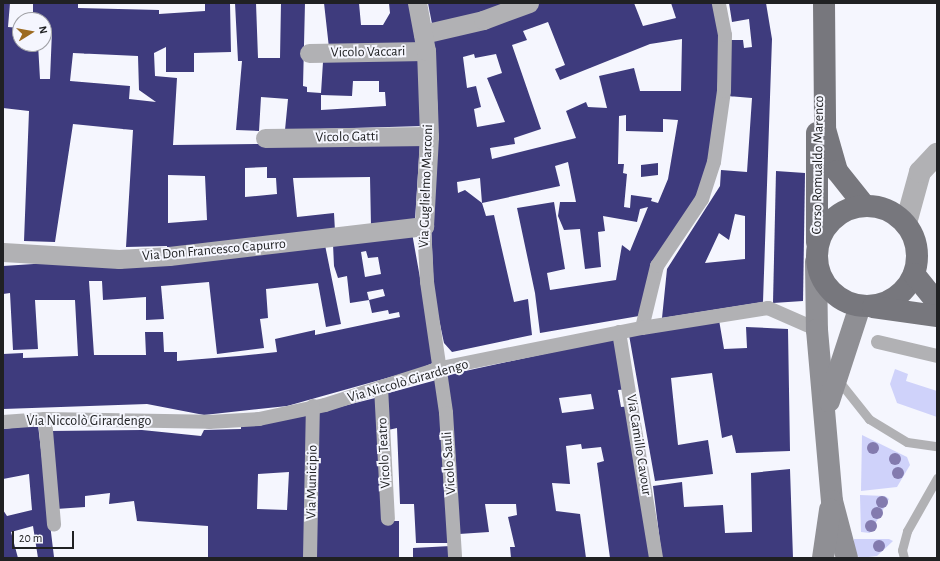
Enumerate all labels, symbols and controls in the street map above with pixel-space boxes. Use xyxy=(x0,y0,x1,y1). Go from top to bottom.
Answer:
north arrow xyxy=(12,12,52,52)
text: N xyxy=(37,25,49,35)
street label: Vicolo Vaccari xyxy=(331,43,405,61)
street label: Corso Romualdo Marenco xyxy=(808,95,828,235)
street label: Via Guglielmo Marconi xyxy=(415,124,437,248)
street label: Vicolo Gatti xyxy=(315,128,379,146)
street label: Via Don Francesco Capurro xyxy=(141,235,287,265)
street label: Via Niccolò Girardengo xyxy=(346,356,470,406)
street label: Via Camillo Cavour xyxy=(623,393,655,497)
street label: Via Niccolò Girardengo xyxy=(27,413,151,429)
street label: Vicolo Teatro xyxy=(374,417,394,489)
street label: Vicolo Sauli xyxy=(438,431,460,495)
street label: Via Municipio xyxy=(303,445,321,519)
scale bar xyxy=(14,523,76,549)
text: 20 m xyxy=(19,532,42,544)

